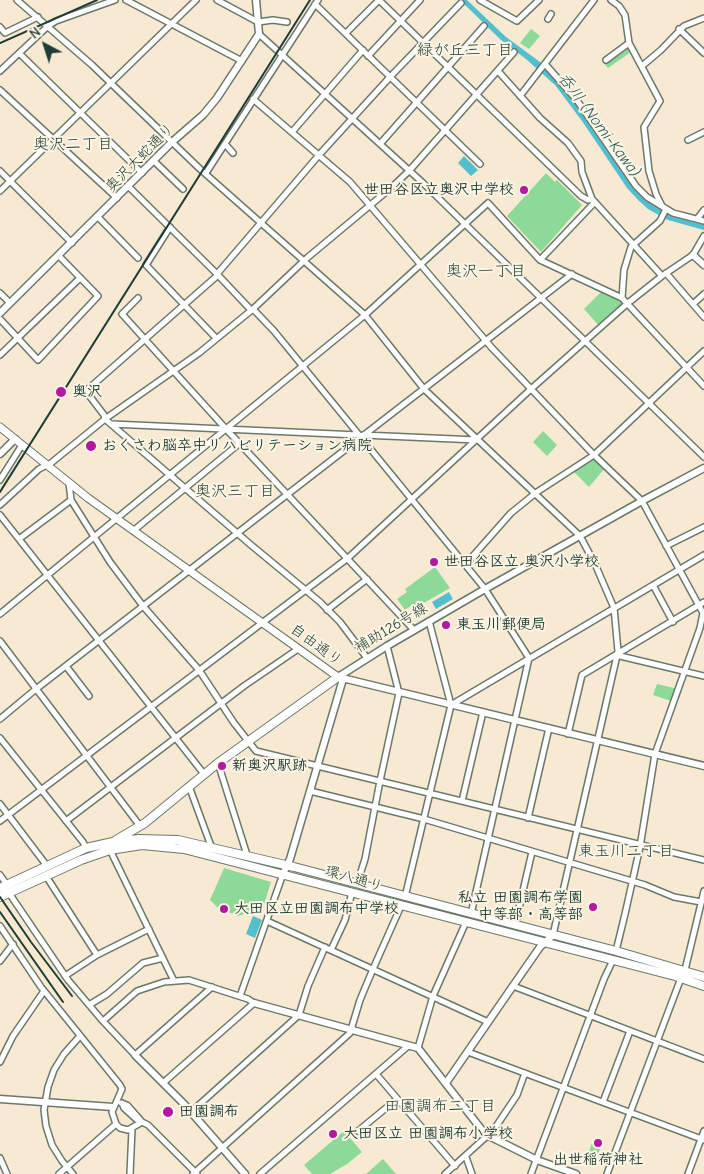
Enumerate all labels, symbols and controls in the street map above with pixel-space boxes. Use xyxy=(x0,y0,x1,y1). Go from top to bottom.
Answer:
north arrow xyxy=(20,20,70,70)
text: N xyxy=(26,24,44,43)
district label: 緑が丘三丁目 xyxy=(417,40,513,60)
water label: 呑川 (Nomi-Kawa) xyxy=(554,69,644,181)
street label: 奥沢大蛇通り xyxy=(102,120,178,196)
district label: 奥沢二丁目 xyxy=(33,134,113,154)
place label: 世田谷区立奥沢中学校 xyxy=(364,181,514,199)
marker: 世田谷区立奥沢中学校 xyxy=(518,184,530,196)
district label: 奥沢一丁目 xyxy=(446,261,526,281)
place label: 奥沢 xyxy=(72,383,102,401)
marker: 奥沢 xyxy=(54,385,68,399)
place label: おくさわ脳卒中リハビリテーション病院 xyxy=(102,437,372,455)
marker: おくさわ脳卒中リハビリテーション病院 xyxy=(84,439,98,453)
district label: 奥沢三丁目 xyxy=(195,481,275,501)
place label: 世田谷区立 奥沢小学校 xyxy=(444,553,599,571)
marker: 世田谷区立 奥沢小学校 xyxy=(428,556,440,568)
street label: 補助126号線 xyxy=(351,599,431,657)
place label: 東玉川郵便局 xyxy=(456,616,546,634)
marker: 東玉川郵便局 xyxy=(440,619,452,631)
street label: 自由通り xyxy=(286,620,346,670)
place label: 新奥沢駅跡 xyxy=(232,757,307,775)
marker: 新奥沢駅跡 xyxy=(216,760,228,772)
district label: 東玉川二丁目 xyxy=(578,841,674,861)
street label: 環八通り xyxy=(323,862,385,896)
place label: 私立 田園調布学園 中等部・高等部 xyxy=(458,889,583,924)
place label: 大田区立田園調布中学校 xyxy=(234,900,399,918)
marker: 私立 田園調布学園 中等部・高等部 xyxy=(587,901,599,913)
marker: 大田区立田園調布中学校 xyxy=(218,903,230,915)
district label: 田園調布二丁目 xyxy=(384,1096,496,1116)
place label: 田園調布 xyxy=(179,1103,239,1121)
marker: 田園調布 xyxy=(161,1105,175,1119)
place label: 大田区立 田園調布小学校 xyxy=(343,1125,513,1143)
marker: 大田区立 田園調布小学校 xyxy=(327,1128,339,1140)
marker: 出世稲荷神社 xyxy=(592,1137,604,1149)
place label: 出世稲荷神社 xyxy=(553,1151,643,1169)

